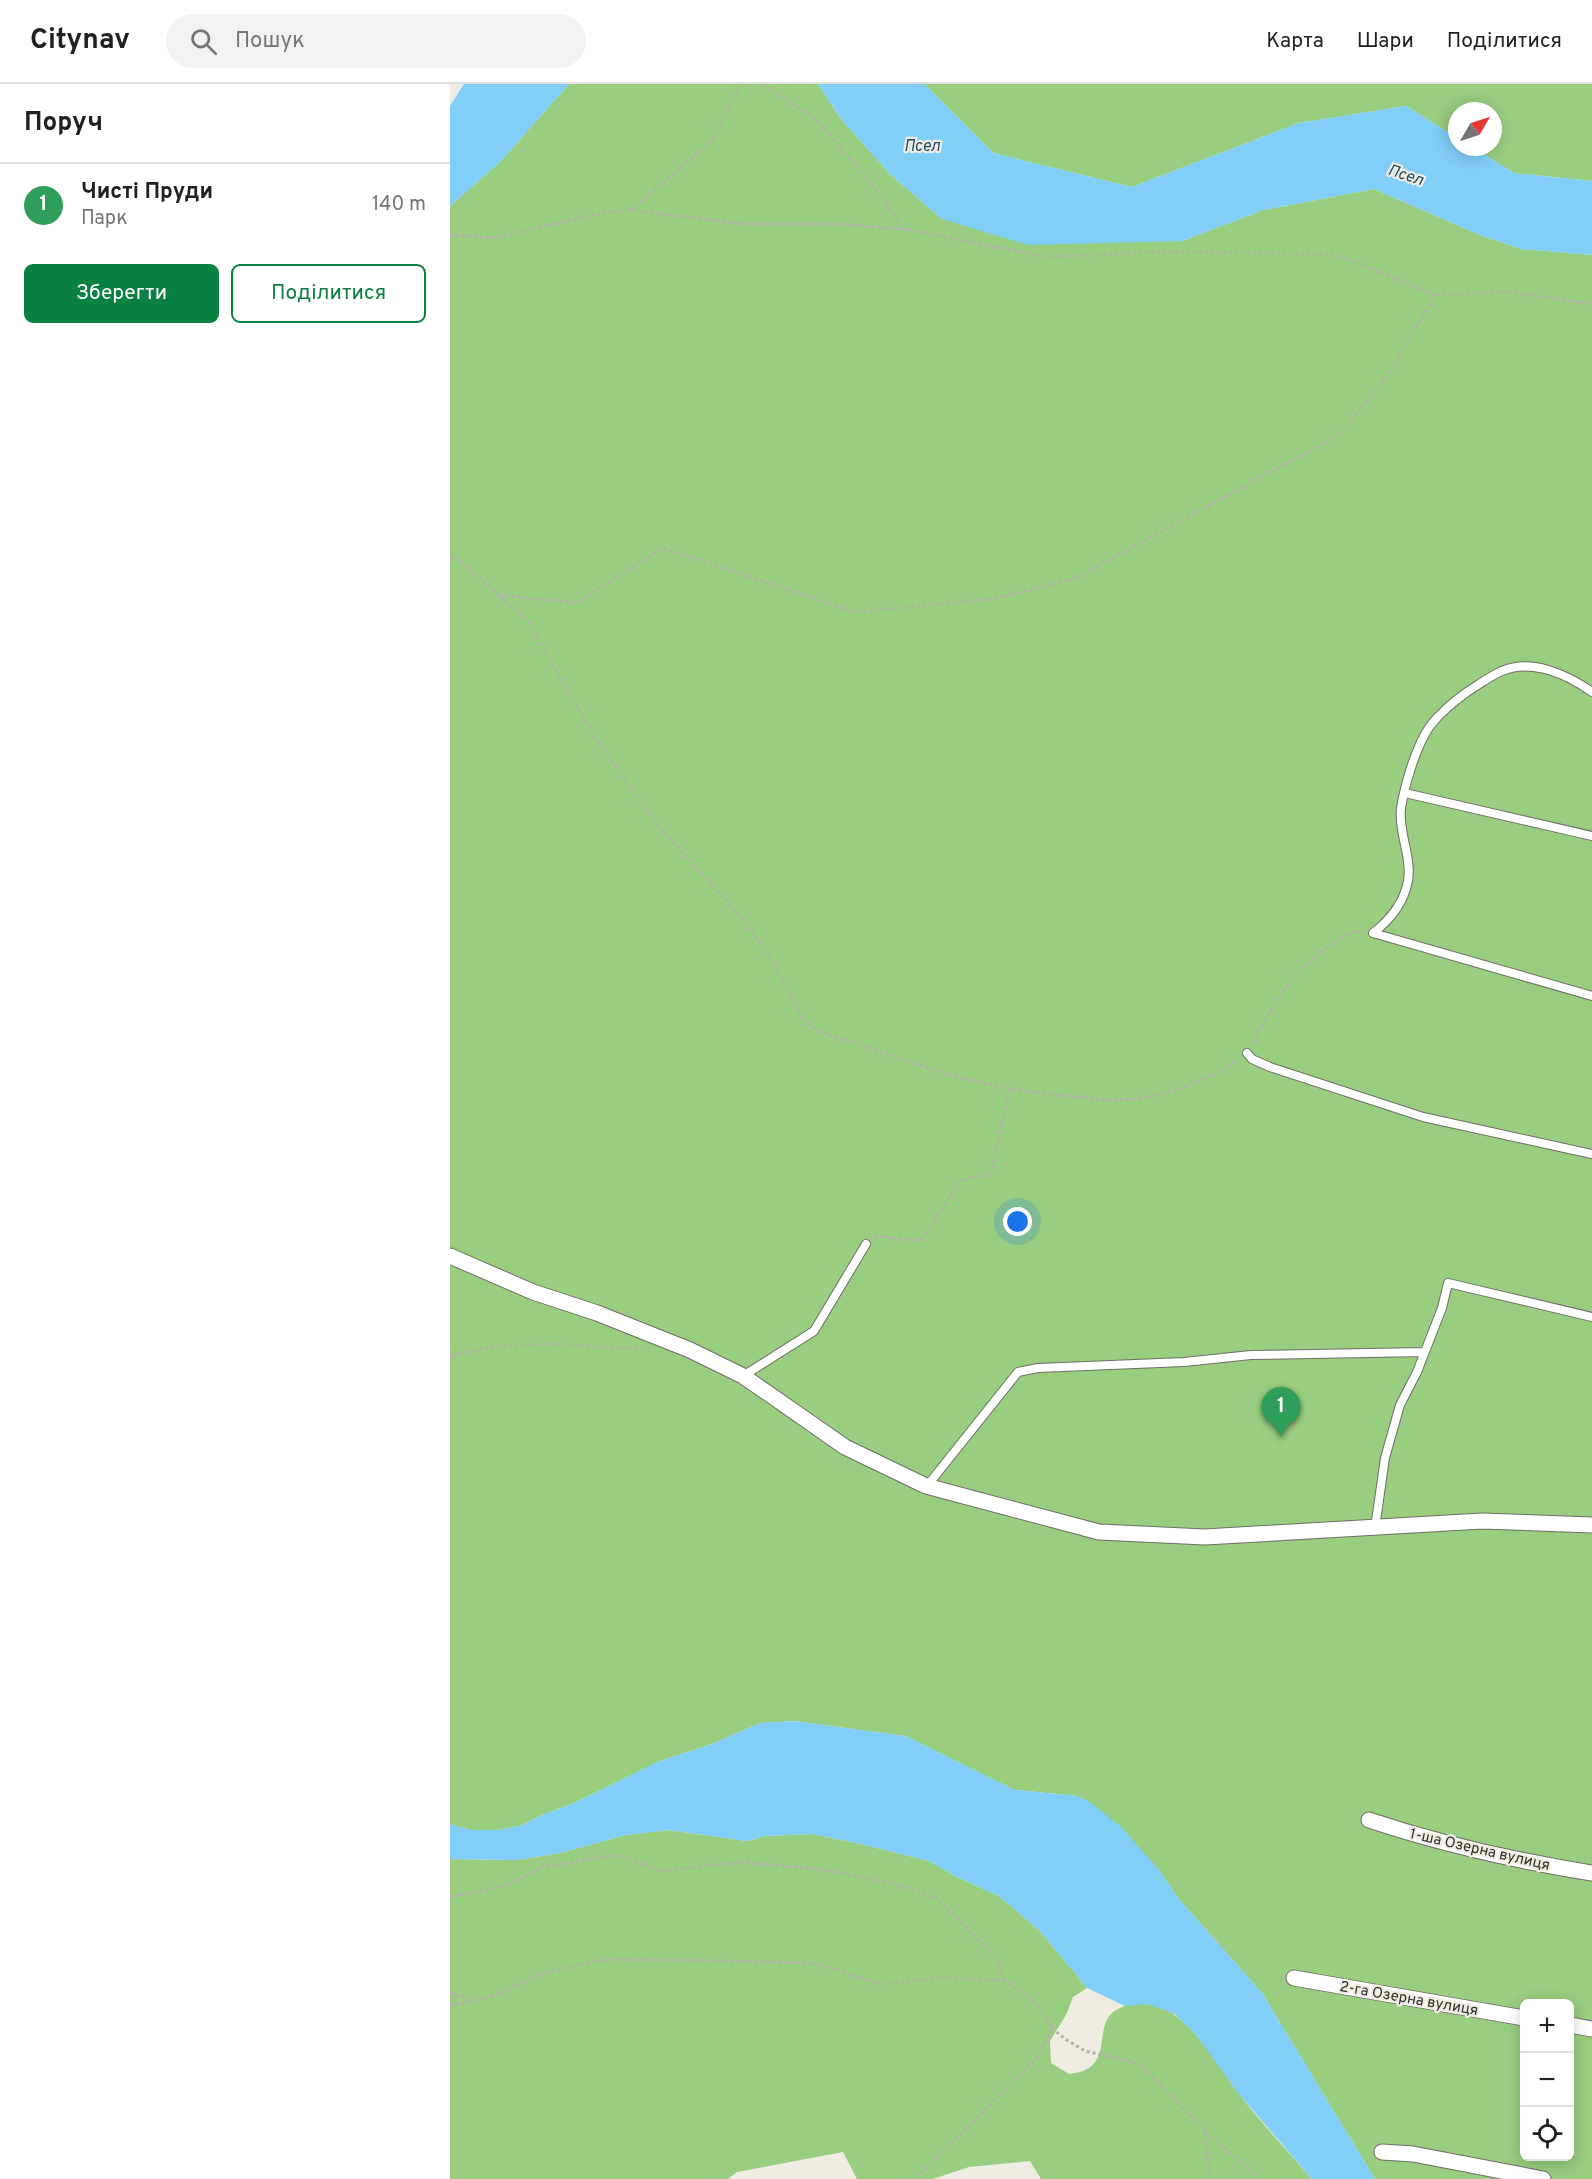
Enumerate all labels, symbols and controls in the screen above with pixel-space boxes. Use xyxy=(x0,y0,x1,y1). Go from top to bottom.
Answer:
search box xyxy=(166,14,586,68)
text: Citynav xyxy=(30,23,130,59)
icon: search xyxy=(187,25,220,58)
text: Пошук xyxy=(235,28,305,55)
text: Карта xyxy=(1266,28,1324,55)
text: Шари xyxy=(1357,28,1414,55)
text: Поділитися xyxy=(1447,28,1562,55)
north arrow xyxy=(1448,102,1502,156)
text: Поруч xyxy=(24,107,103,140)
water label: Псел xyxy=(904,137,941,157)
water label: Псел xyxy=(1385,161,1426,191)
text: Чисті Пруди xyxy=(81,179,213,206)
text: 1 xyxy=(40,192,48,218)
text: 140 m xyxy=(372,192,426,218)
text: Парк xyxy=(81,206,128,232)
button: Зберегти xyxy=(24,264,219,323)
button: Поділитися xyxy=(231,264,426,323)
your location xyxy=(1003,1207,1032,1236)
pin: 1 xyxy=(1262,1388,1300,1437)
street label: 1-ша Озерна вулиця xyxy=(1408,1825,1552,1876)
street label: 2-га Озерна вулиця xyxy=(1338,1978,1480,2021)
map controls xyxy=(1520,1999,1574,2161)
button: + xyxy=(1520,1999,1574,2053)
button: − xyxy=(1520,2053,1574,2107)
button: locate xyxy=(1520,2107,1574,2161)

